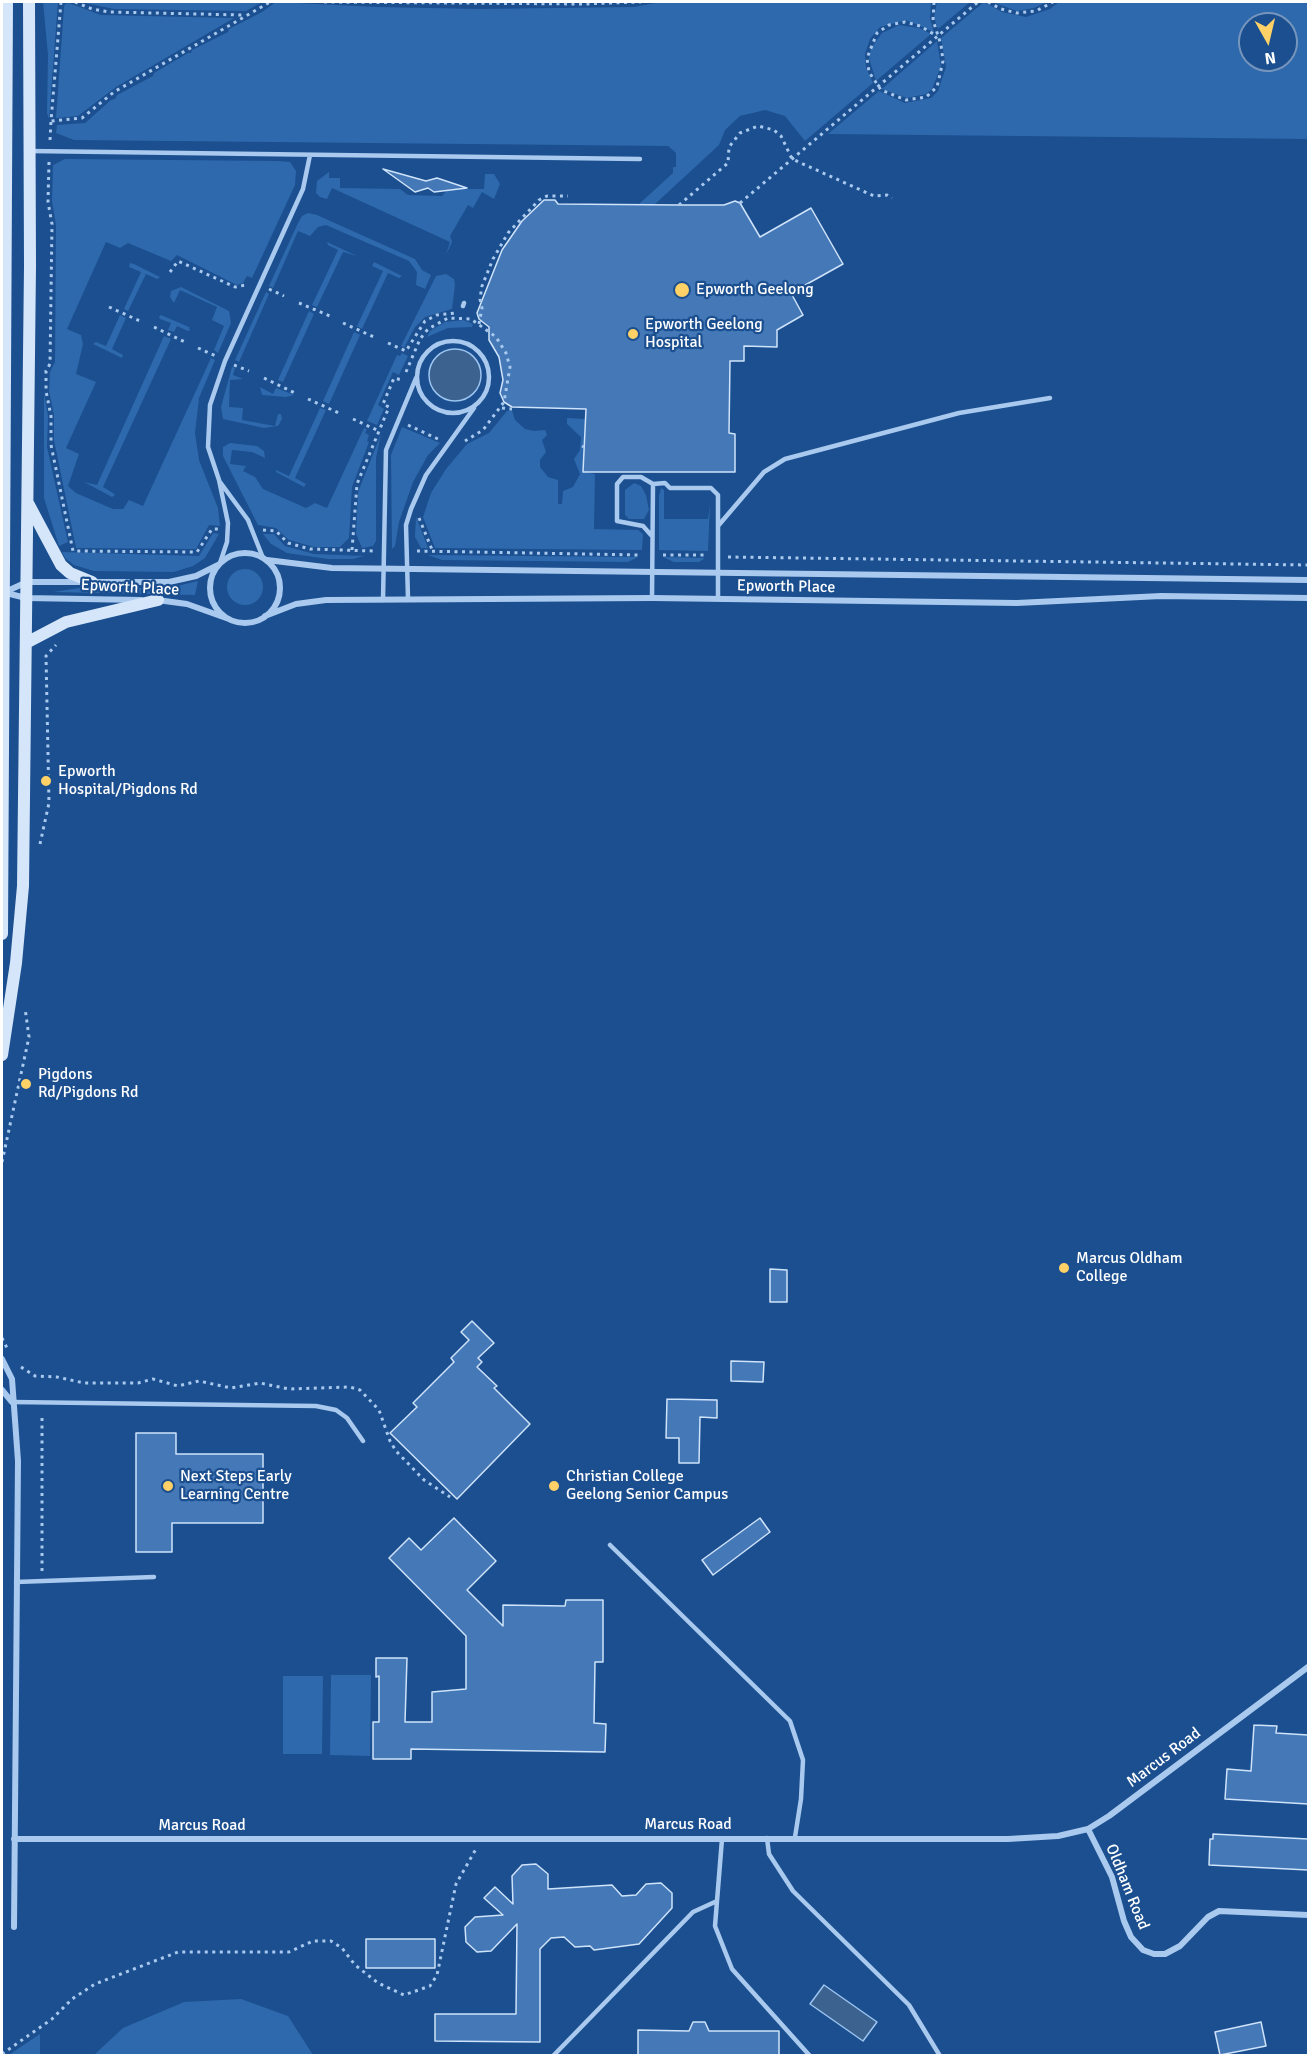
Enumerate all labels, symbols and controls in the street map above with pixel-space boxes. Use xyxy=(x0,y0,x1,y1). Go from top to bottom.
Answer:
north arrow xyxy=(1238,12,1298,72)
text: N xyxy=(1263,47,1277,69)
place label: Epworth Geelong xyxy=(696,280,814,300)
marker: Epworth Geelong xyxy=(673,281,691,299)
place label: Epworth Geelong Hospital xyxy=(645,315,763,353)
marker: Epworth Geelong Hospital xyxy=(626,327,640,341)
street label: Epworth Place xyxy=(80,576,180,600)
street label: Epworth Place xyxy=(737,577,835,597)
place label: Epworth Hospital/Pigdons Rd xyxy=(58,762,198,800)
marker: Epworth Hospital/Pigdons Rd xyxy=(39,774,53,788)
place label: Pigdons Rd/Pigdons Rd xyxy=(38,1065,138,1103)
marker: Pigdons Rd/Pigdons Rd xyxy=(19,1077,33,1091)
place label: Marcus Oldham College xyxy=(1076,1249,1183,1287)
marker: Marcus Oldham College xyxy=(1057,1261,1071,1275)
place label: Next Steps Early Learning Centre xyxy=(180,1467,292,1505)
place label: Christian College Geelong Senior Campus xyxy=(566,1467,728,1505)
marker: Next Steps Early Learning Centre xyxy=(161,1479,175,1493)
marker: Christian College Geelong Senior Campus xyxy=(547,1479,561,1493)
street label: Marcus Road xyxy=(1123,1724,1205,1792)
street label: Marcus Road xyxy=(644,1815,732,1835)
street label: Marcus Road xyxy=(158,1816,246,1836)
street label: Oldham Road xyxy=(1101,1841,1153,1933)

